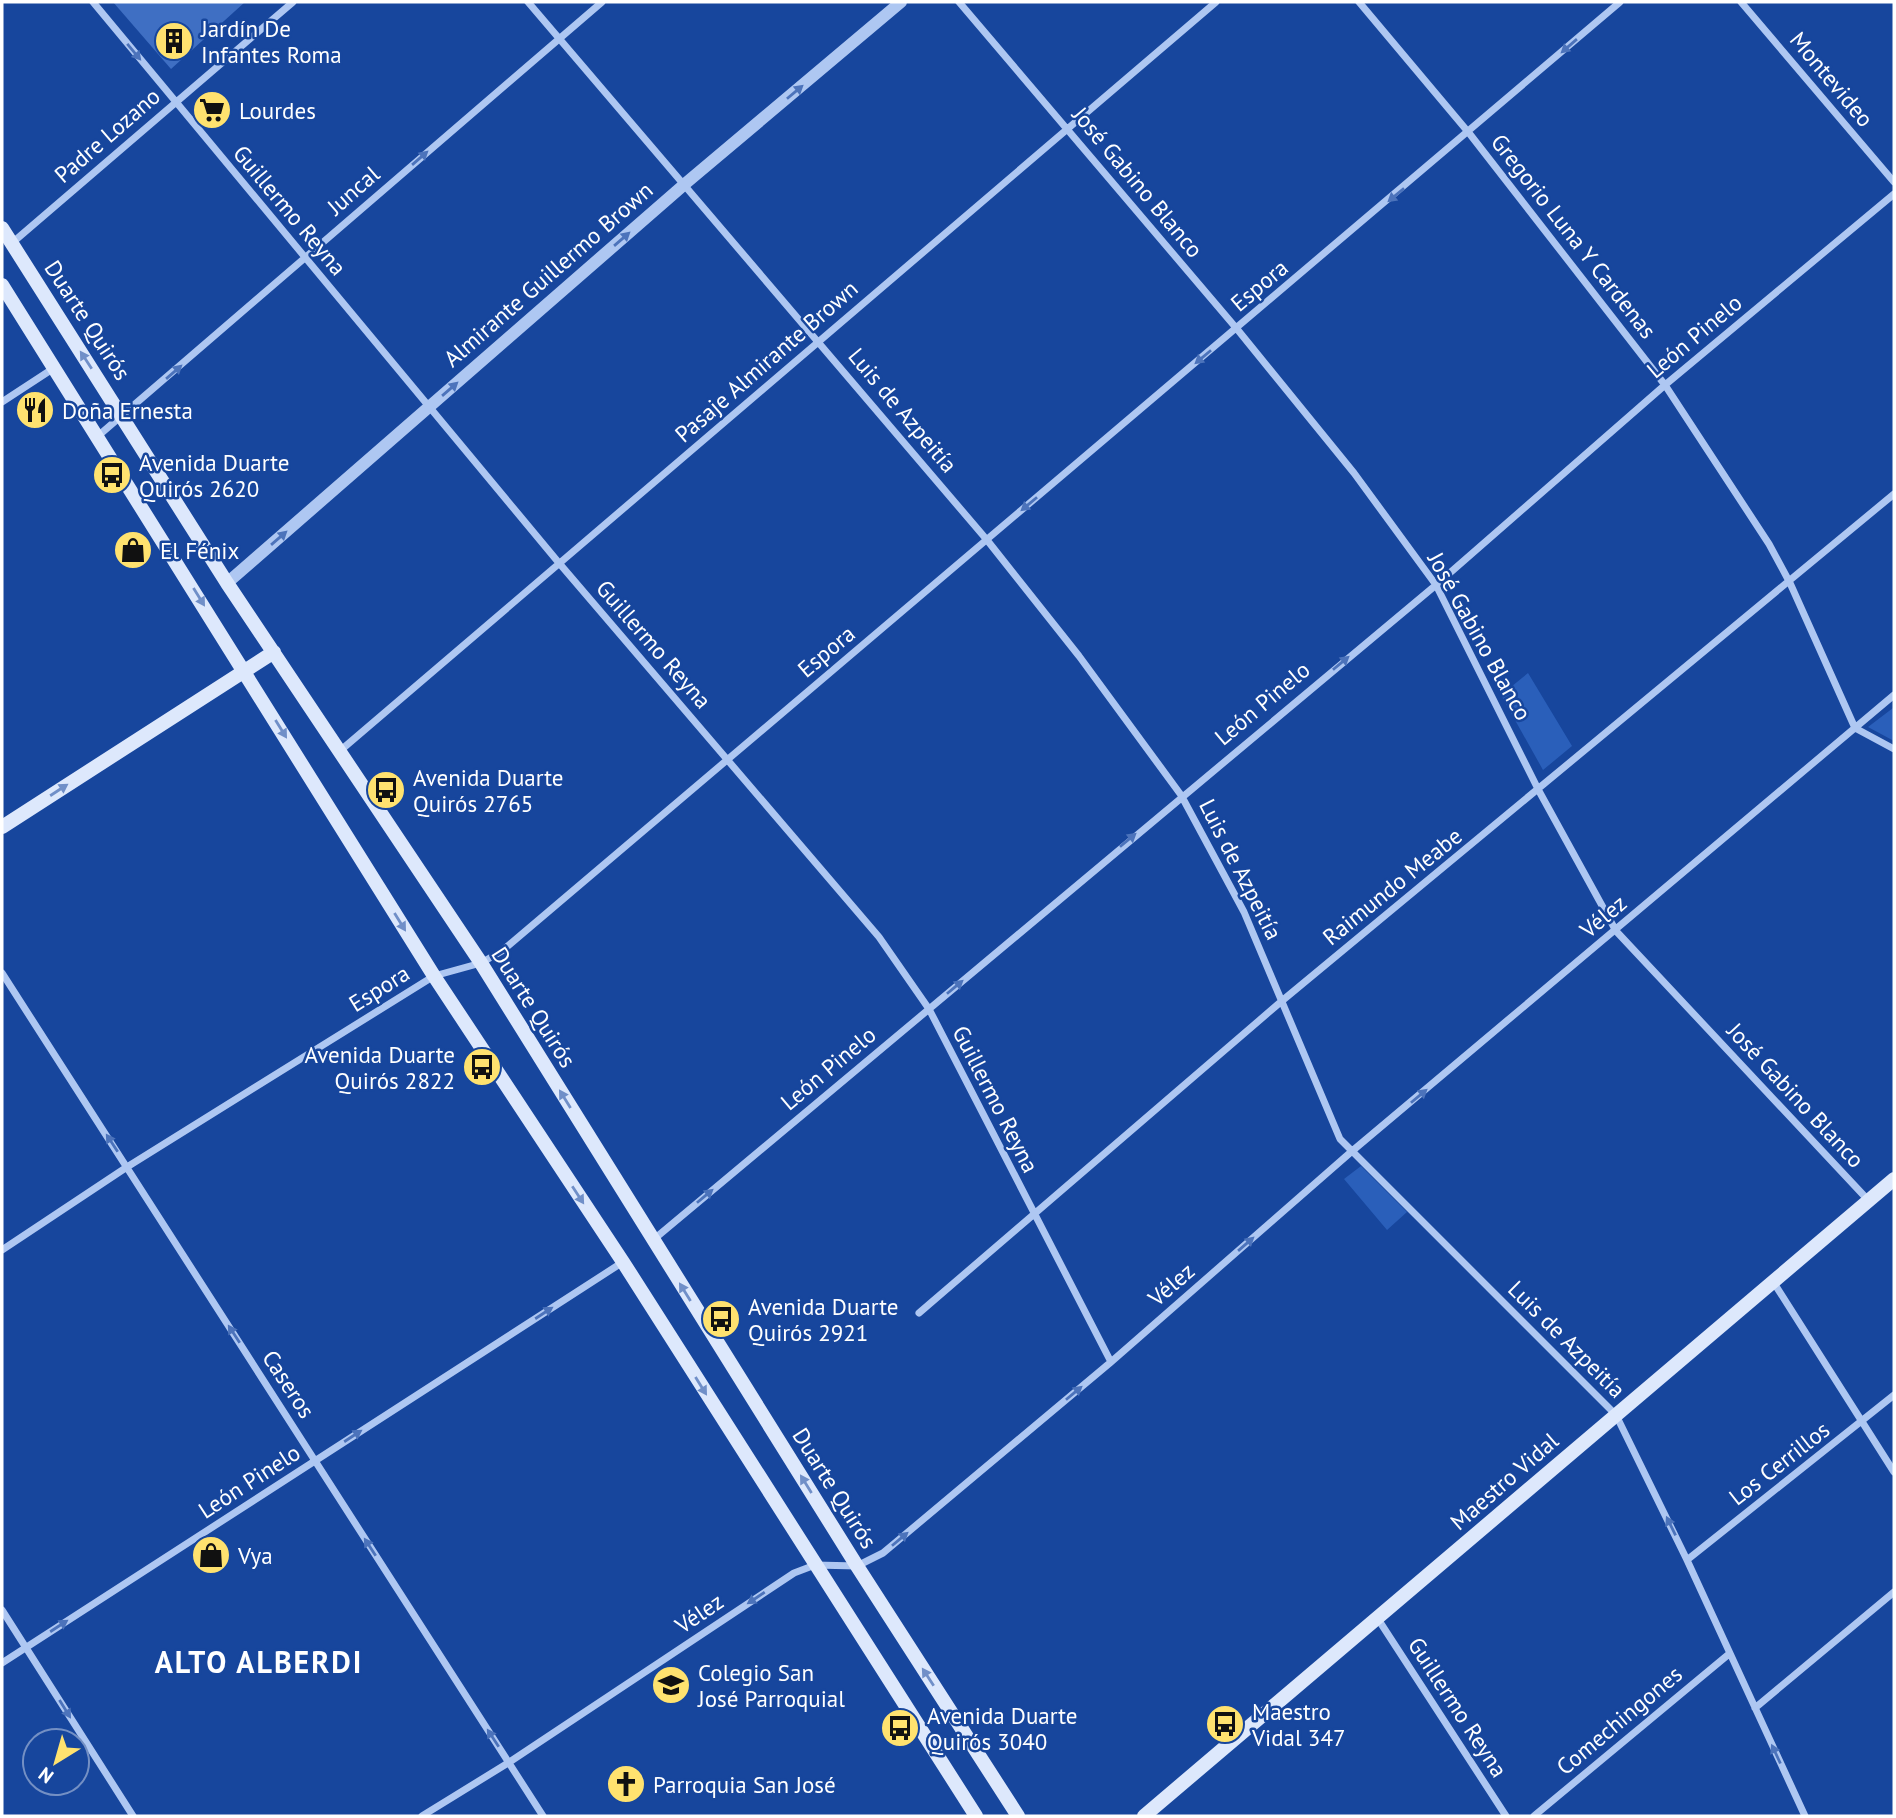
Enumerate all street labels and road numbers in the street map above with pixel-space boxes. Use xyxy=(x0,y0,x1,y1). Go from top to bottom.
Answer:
street label: Montevideo xyxy=(1784,26,1880,132)
street label: Padre Lozano xyxy=(48,81,166,189)
street label: José Gabino Blanco xyxy=(1066,100,1210,263)
street label: Gregorio Luna Y Cardenas xyxy=(1485,128,1663,344)
street label: Guillermo Reyna xyxy=(227,139,353,281)
street label: Juncal xyxy=(320,159,385,221)
street label: Almirante Guillermo Brown xyxy=(437,175,659,373)
street label: Espora xyxy=(1224,253,1294,317)
street label: Duarte Quirós xyxy=(39,255,137,385)
street label: Pasaje Almirante Brown xyxy=(669,274,863,448)
street label: León Pinelo xyxy=(1640,288,1748,384)
street label: Luis de Azpeitía xyxy=(842,342,964,478)
street label: José Gabino Blanco xyxy=(1421,546,1538,725)
street label: Guillermo Reyna xyxy=(590,574,718,714)
street label: Espora xyxy=(791,619,861,683)
street label: León Pinelo xyxy=(1208,655,1316,751)
street label: Luis de Azpeitía xyxy=(1193,794,1289,944)
street label: Raimundo Meabe xyxy=(1316,821,1468,951)
street label: Vélez xyxy=(1573,888,1632,944)
street label: Duarte Quirós xyxy=(485,941,583,1073)
street label: Espora xyxy=(343,958,415,1018)
street label: José Gabino Blanco xyxy=(1721,1016,1871,1174)
street label: León Pinelo xyxy=(774,1020,882,1116)
street label: Guillermo Reyna xyxy=(946,1021,1046,1177)
street label: Vélez xyxy=(1141,1256,1200,1313)
street label: Luis de Azpeitía xyxy=(1502,1274,1632,1404)
street label: Caseros xyxy=(256,1345,322,1423)
street label: Los Cerrillos xyxy=(1723,1415,1835,1511)
street label: Duarte Quirós xyxy=(786,1422,884,1554)
street label: Maestro Vidal xyxy=(1444,1426,1564,1536)
street label: León Pinelo xyxy=(193,1437,305,1525)
street label: Vélez xyxy=(669,1586,729,1640)
street label: Guillermo Reyna xyxy=(1402,1632,1514,1782)
street label: Comechingones xyxy=(1550,1659,1688,1781)

